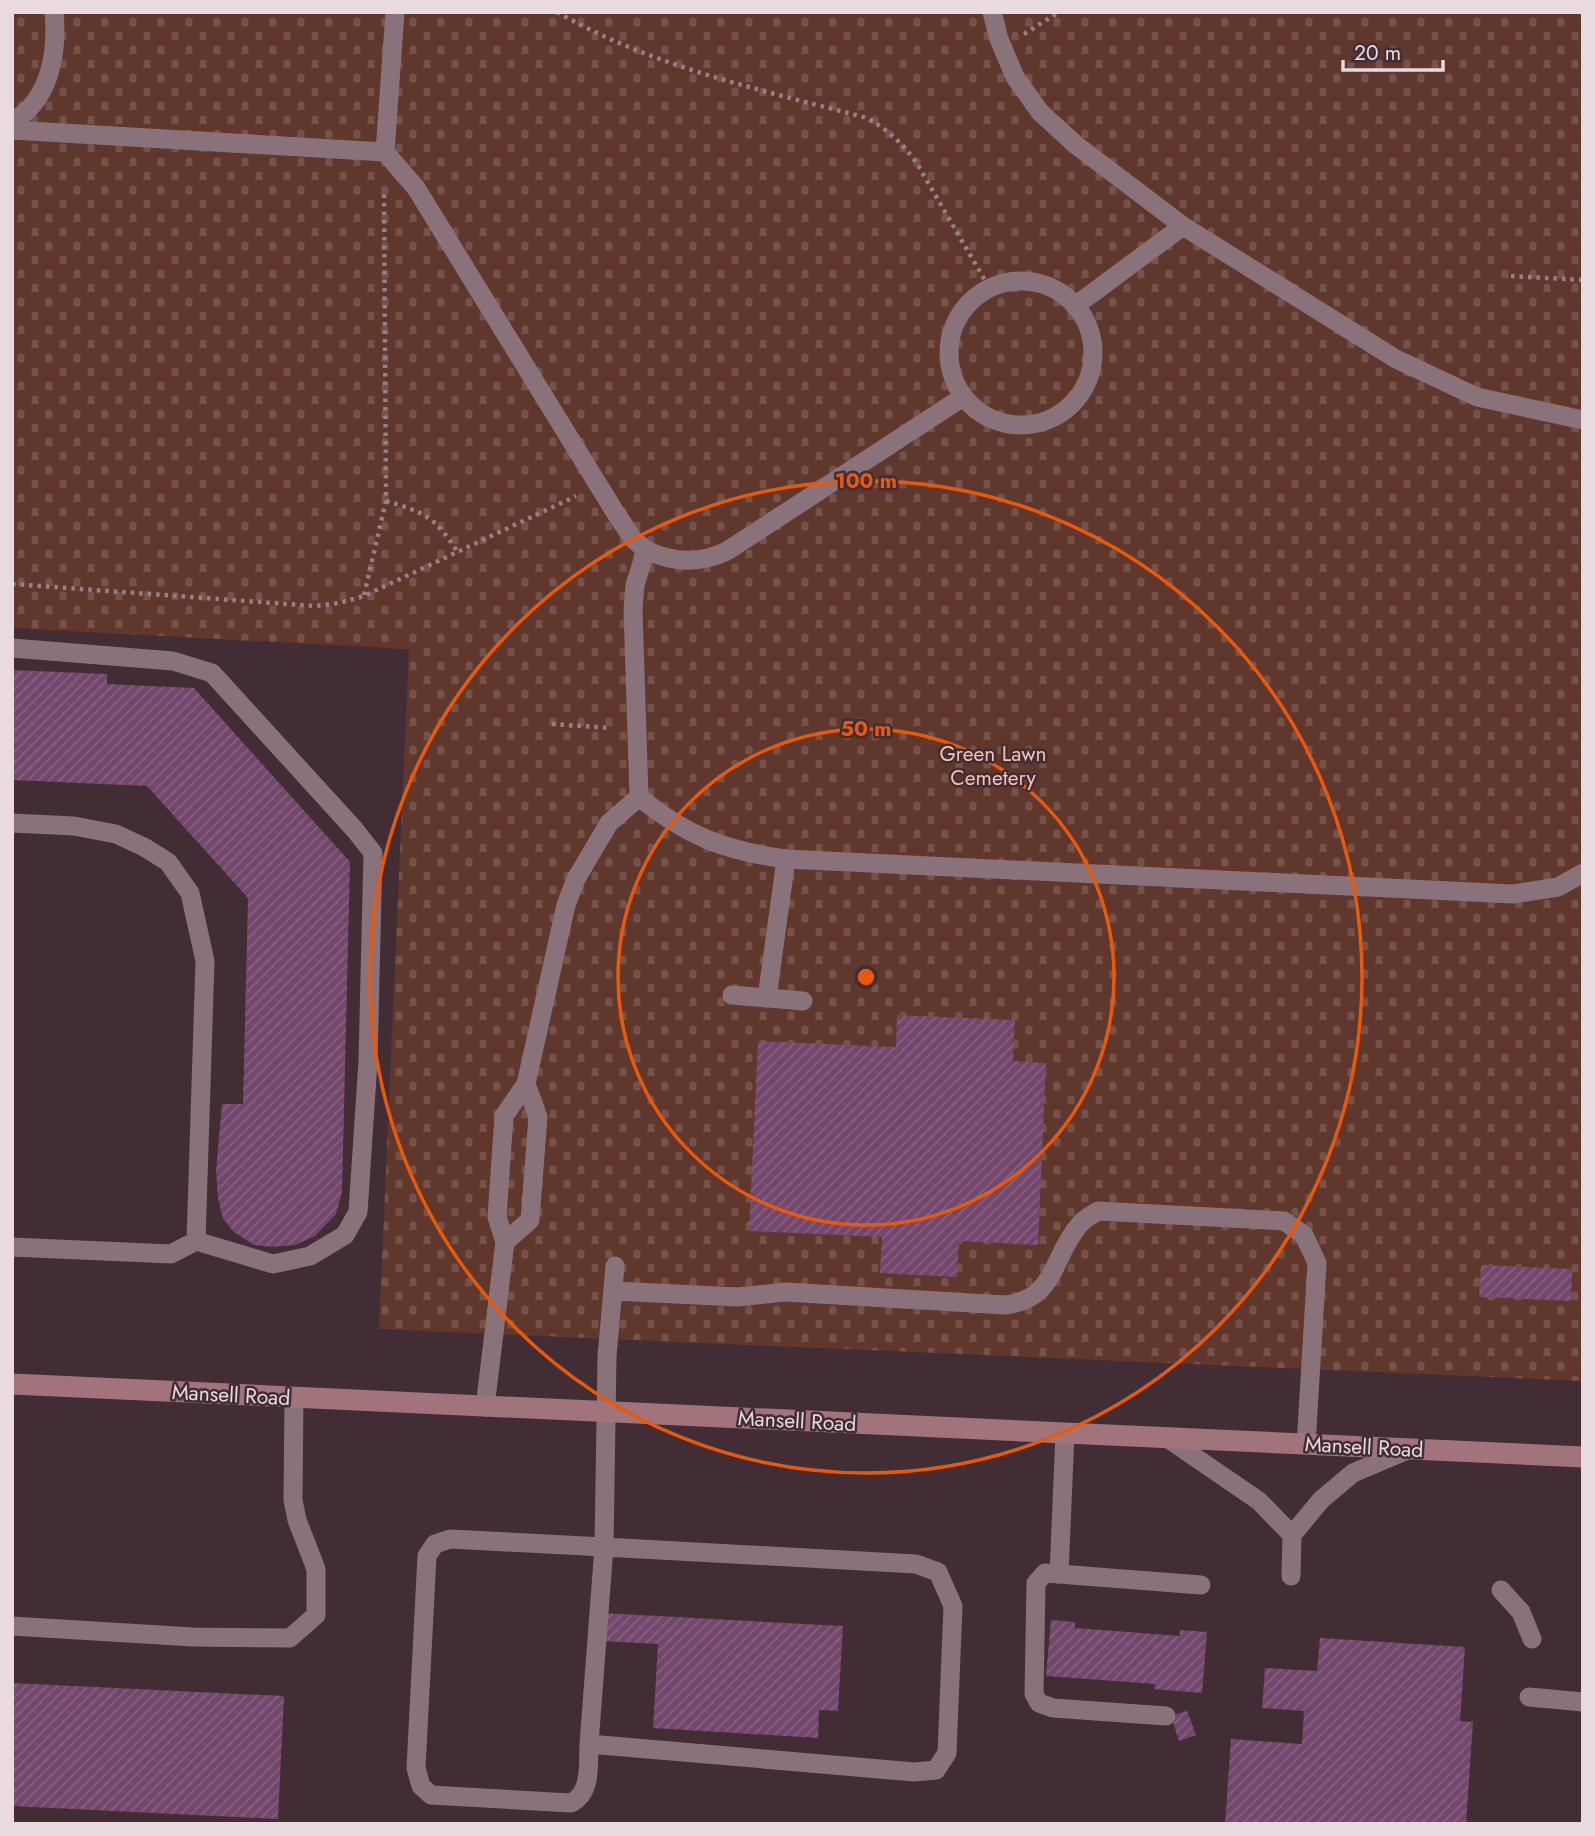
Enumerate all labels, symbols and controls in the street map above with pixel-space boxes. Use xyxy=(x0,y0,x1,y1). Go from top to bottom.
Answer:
scale bar xyxy=(1343,28,1443,72)
text: 20 m xyxy=(1354,38,1401,68)
text: 100 m xyxy=(835,466,897,496)
text: 50 m xyxy=(841,714,891,744)
park label: Green Lawn Cemetery xyxy=(940,739,1046,793)
centre of rings xyxy=(854,965,878,989)
street label: Mansell Road xyxy=(171,1377,291,1413)
street label: Mansell Road xyxy=(737,1403,857,1439)
street label: Mansell Road xyxy=(1304,1429,1424,1465)

